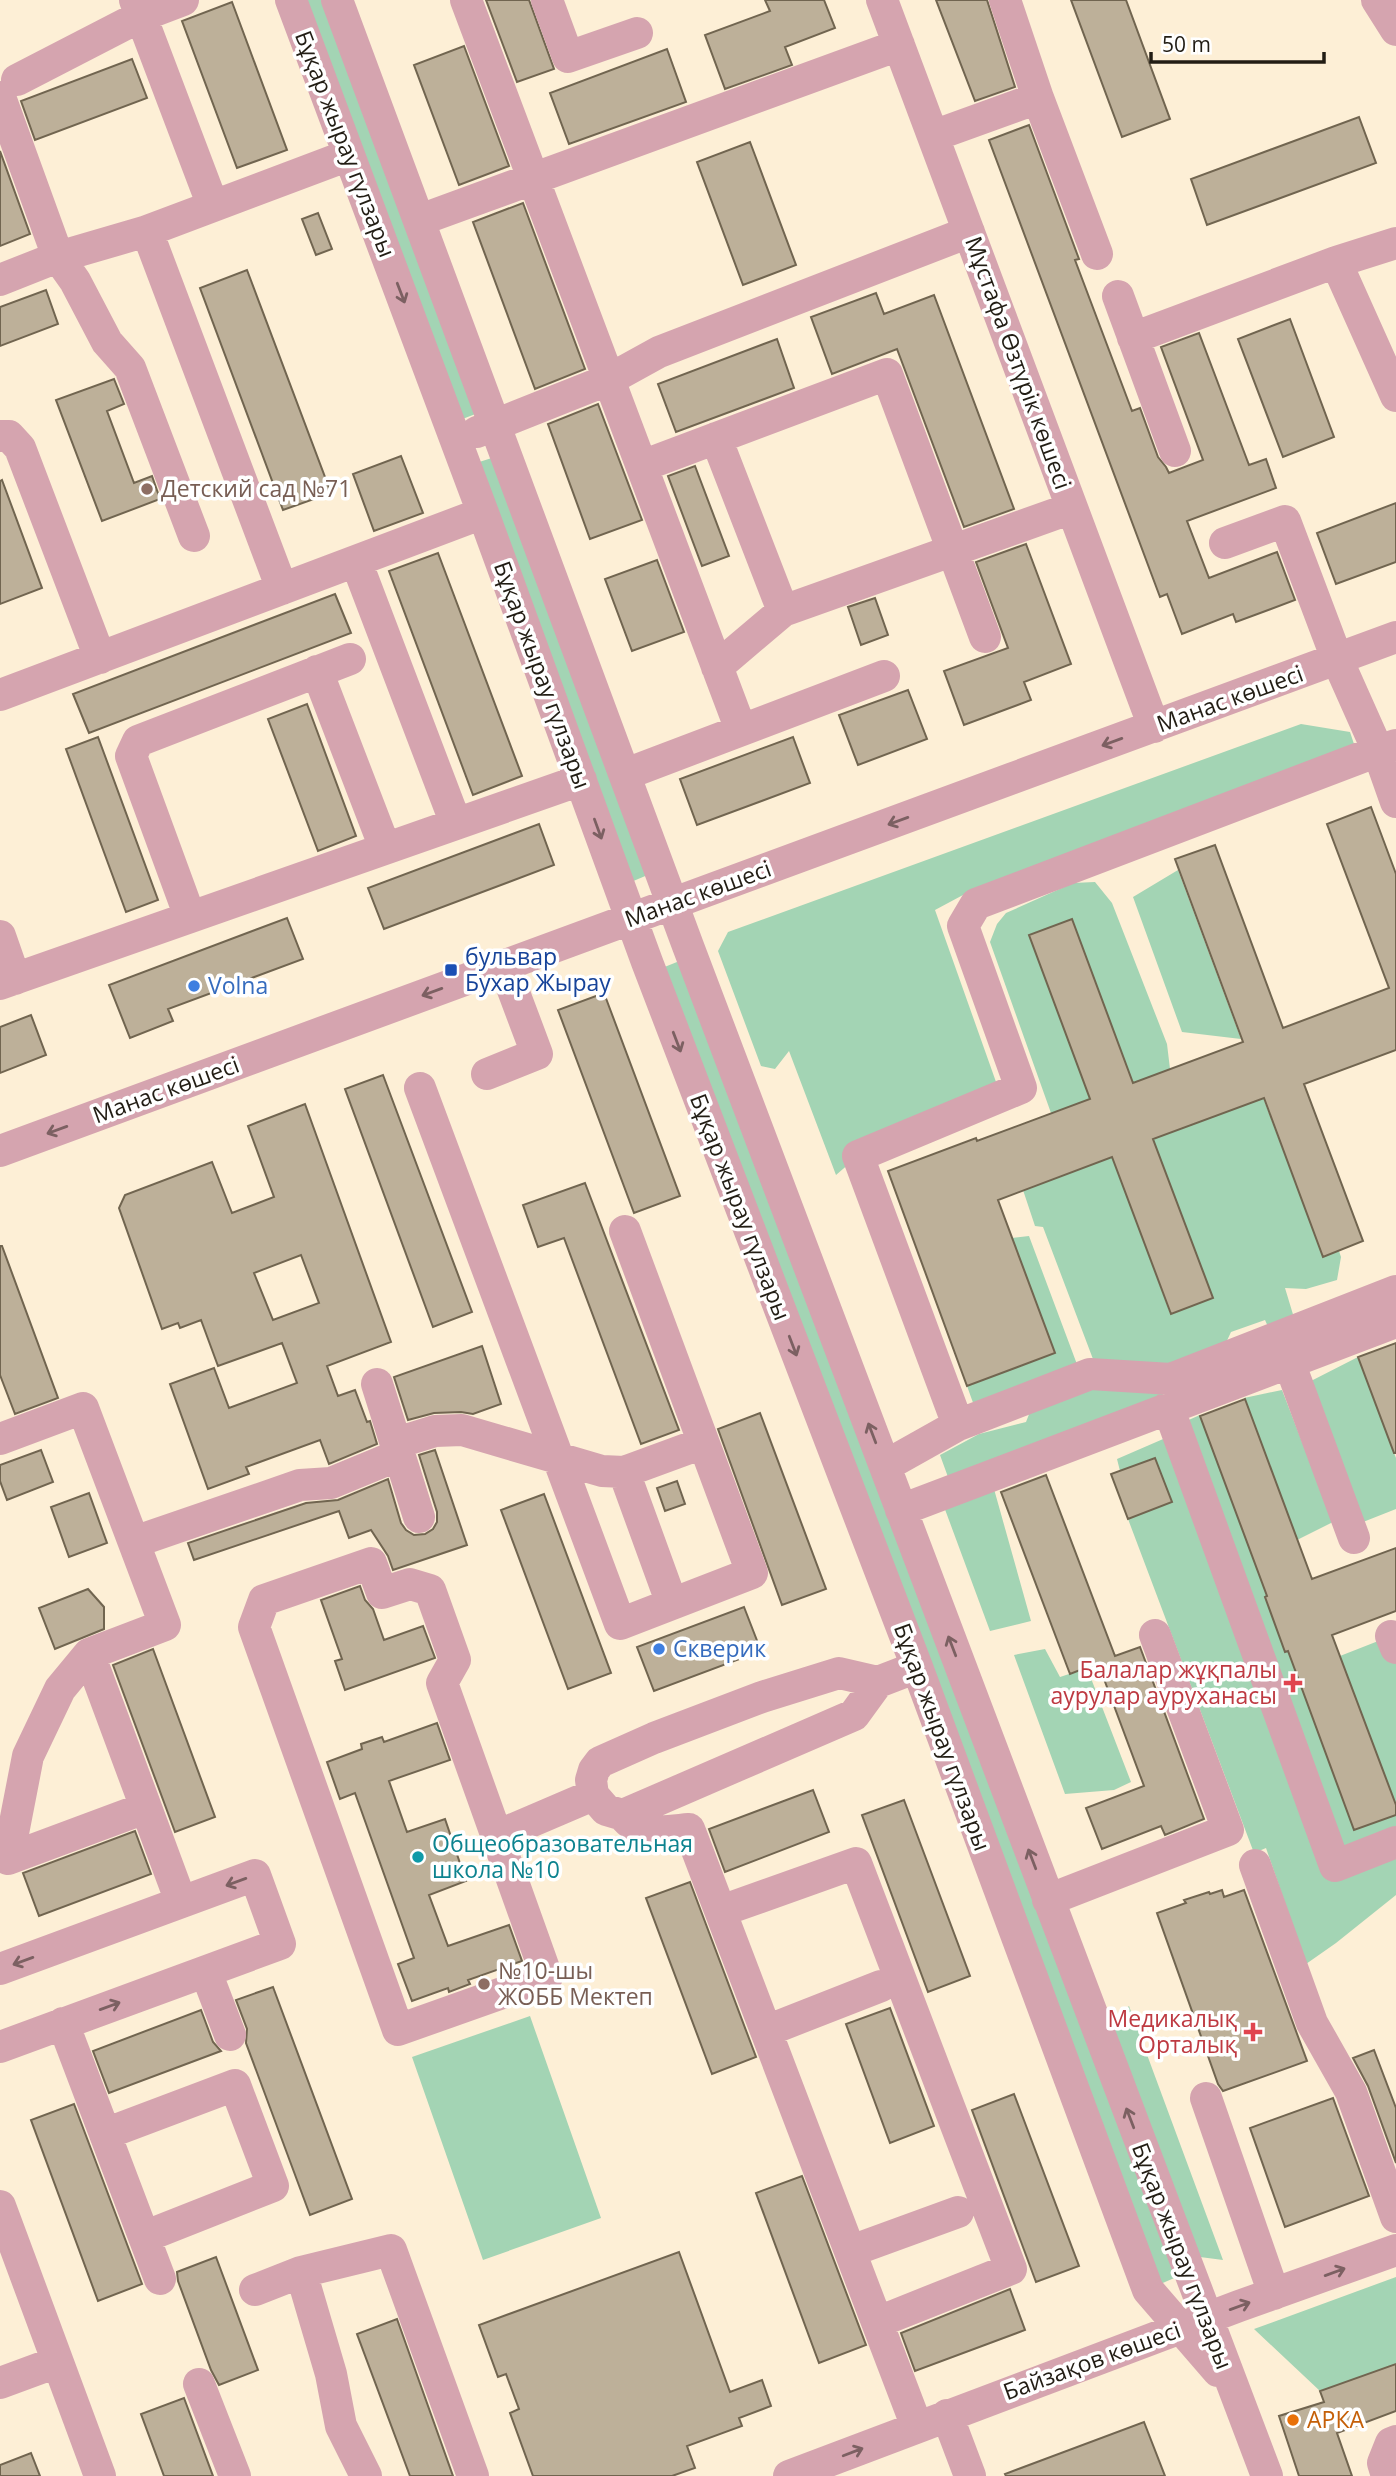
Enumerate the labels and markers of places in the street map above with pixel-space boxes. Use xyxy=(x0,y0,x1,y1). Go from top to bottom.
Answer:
place label: Детский сад №71 xyxy=(161,472,351,504)
marker: Детский сад №71 xyxy=(139,481,155,497)
place label: бульвар Бухар Жырау xyxy=(465,940,611,998)
marker: бульвар Бухар Жырау xyxy=(443,962,459,978)
place label: Volna xyxy=(208,969,268,1001)
marker: Volna xyxy=(186,978,202,994)
place label: Скверик xyxy=(673,1632,766,1664)
marker: Скверик xyxy=(651,1641,667,1657)
place label: Балалар жұқпалы аурулар ауруханасы xyxy=(1050,1653,1277,1711)
marker: Балалар жұқпалы аурулар ауруханасы xyxy=(1283,1673,1303,1693)
place label: Общеобразовательная школа №10 xyxy=(432,1827,693,1885)
marker: Общеобразовательная школа №10 xyxy=(410,1849,426,1865)
place label: №10-шы ЖОББ Мектеп xyxy=(498,1954,653,2012)
marker: №10-шы ЖОББ Мектеп xyxy=(476,1976,492,1992)
place label: Медикалық Орталық xyxy=(1108,2002,1237,2060)
marker: Медикалық Орталық xyxy=(1243,2022,1263,2042)
place label: АРКА xyxy=(1307,2403,1364,2435)
marker: АРКА xyxy=(1285,2412,1301,2428)

